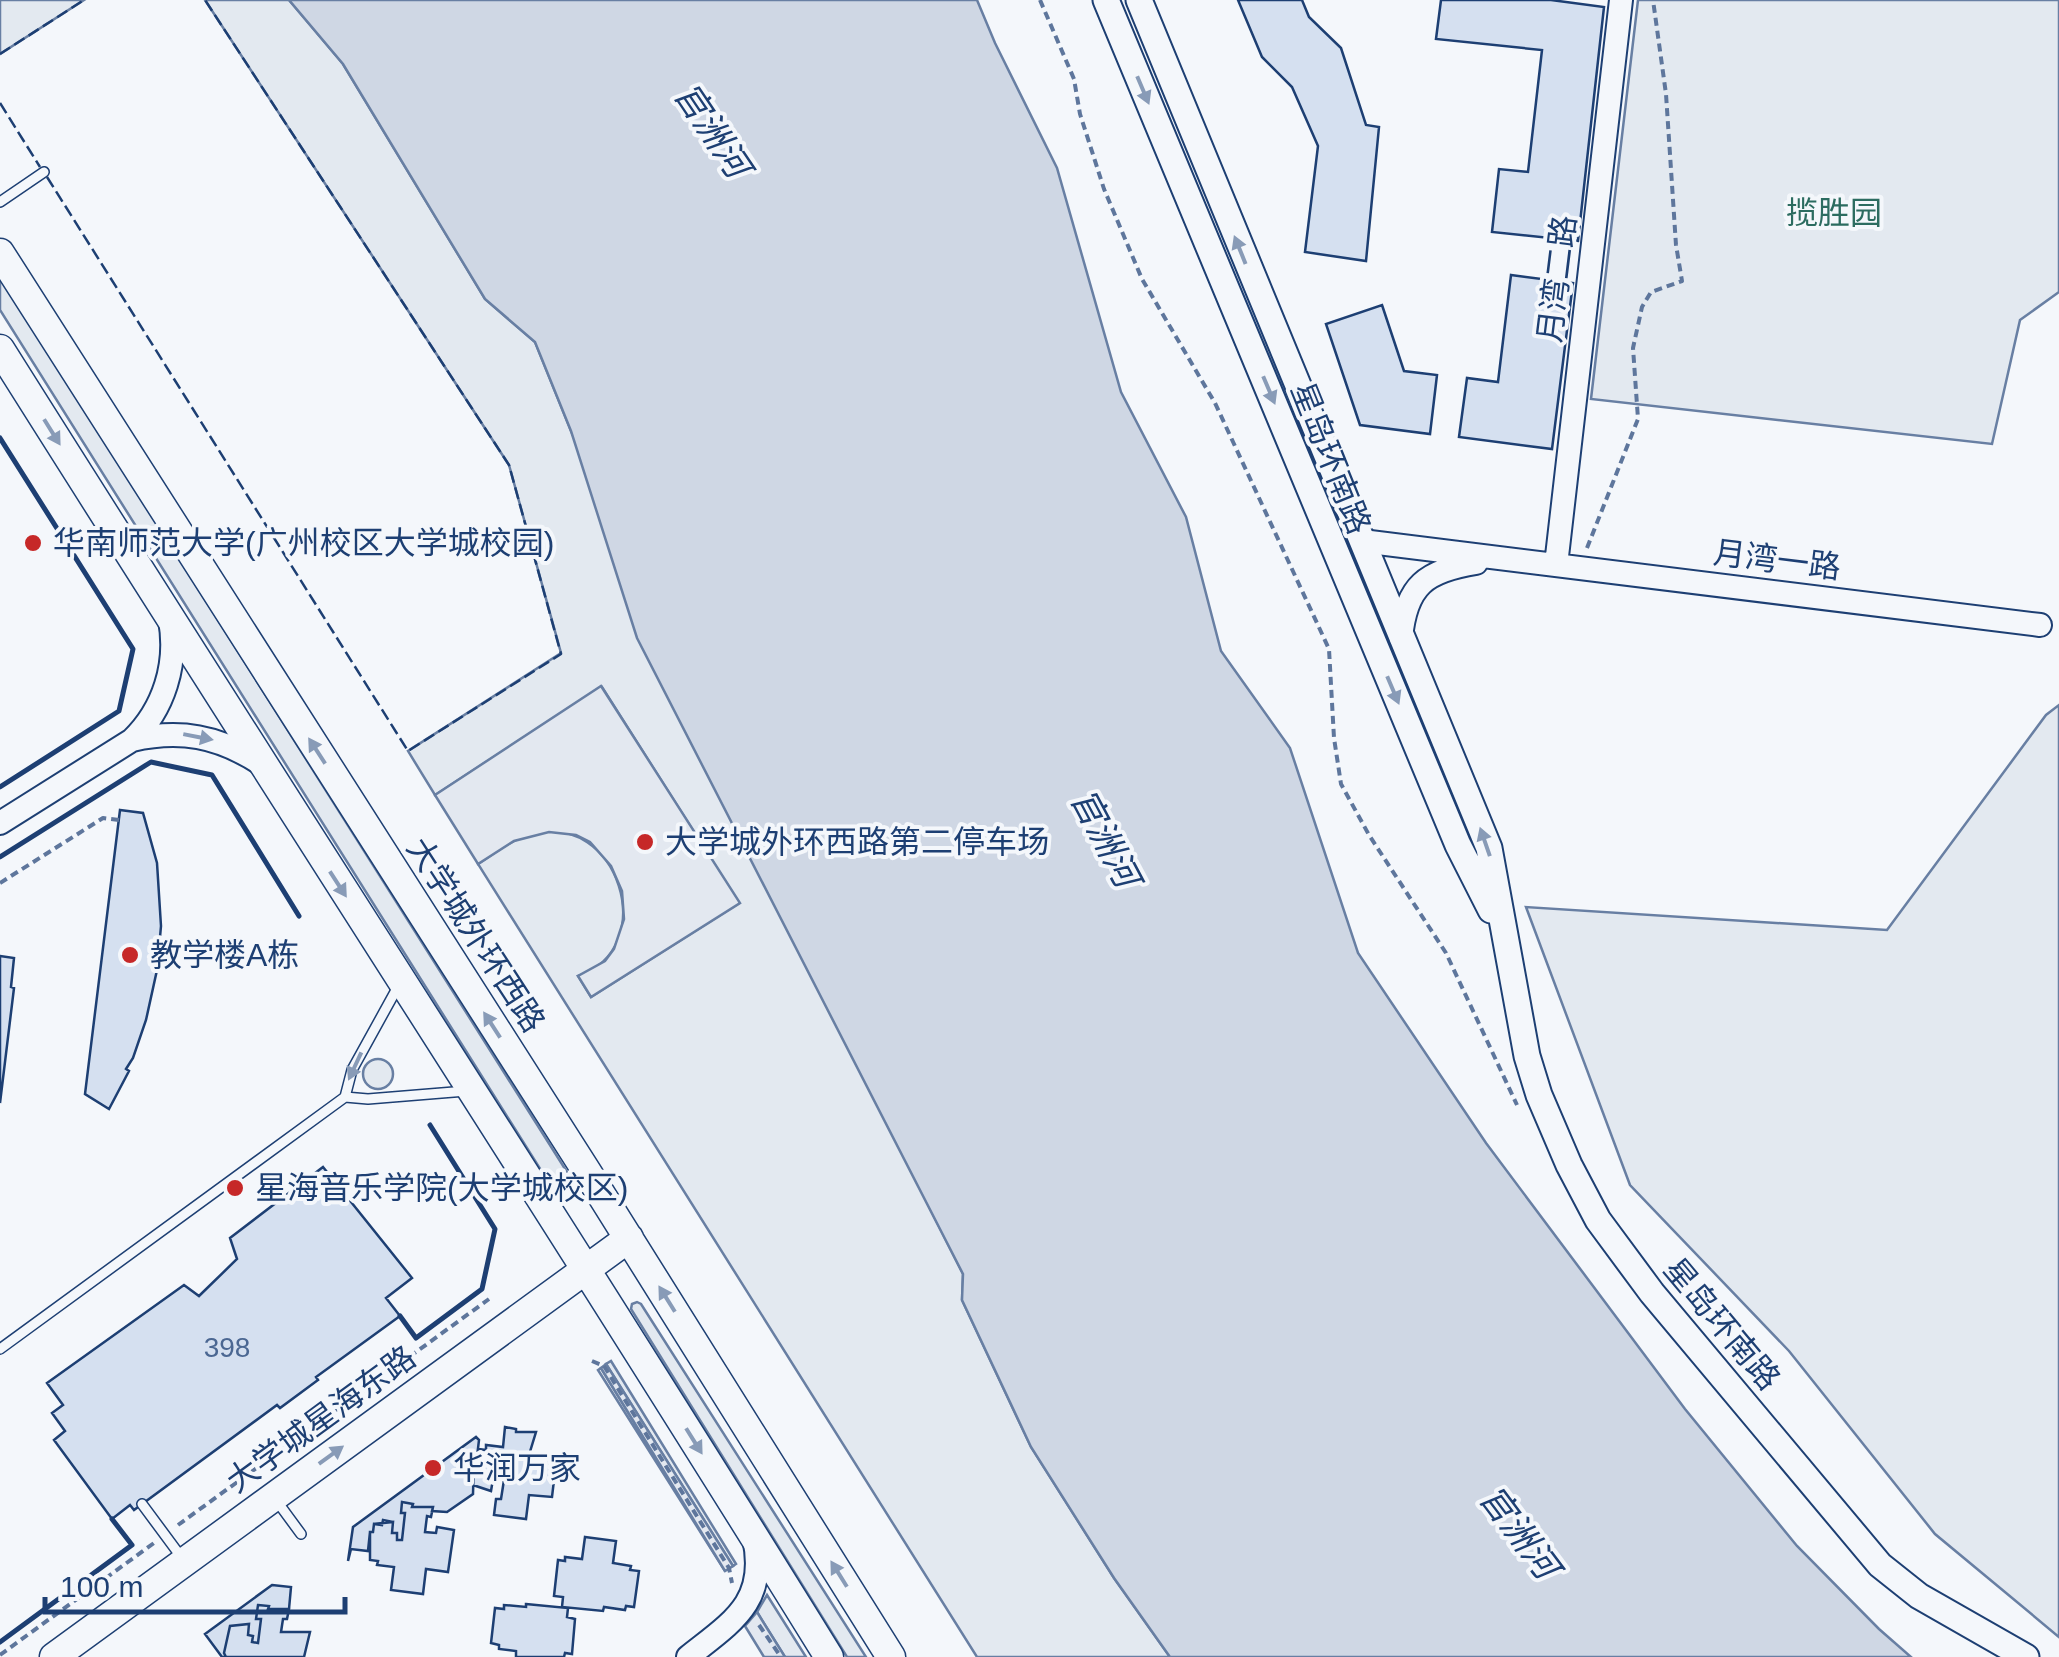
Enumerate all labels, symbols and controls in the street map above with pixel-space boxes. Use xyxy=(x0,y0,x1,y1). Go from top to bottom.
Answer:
water label: 官洲河 xyxy=(667,75,761,189)
one-way arrow xyxy=(1136,75,1152,105)
park label: 揽胜园 xyxy=(1786,195,1882,231)
street label: 月湾二路 xyxy=(1531,213,1583,345)
one-way arrow xyxy=(1232,235,1248,265)
one-way arrow xyxy=(1261,375,1277,405)
street label: 星岛环南路 xyxy=(1284,377,1378,539)
one-way arrow xyxy=(43,418,60,446)
place label: 华南师范大学(广州校区大学城校园) xyxy=(53,525,554,561)
marker: 华南师范大学(广州校区大学城校园) xyxy=(22,532,44,554)
street label: 月湾一路 xyxy=(1711,534,1843,586)
one-way arrow xyxy=(1385,675,1401,705)
one-way arrow xyxy=(183,729,214,745)
one-way arrow xyxy=(308,737,326,765)
water label: 官洲河 xyxy=(1064,782,1150,899)
place label: 大学城外环西路第二停车场 xyxy=(665,824,1049,860)
one-way arrow xyxy=(1476,826,1491,856)
street label: 大学城外环西路 xyxy=(400,831,552,1039)
marker: 大学城外环西路第二停车场 xyxy=(634,831,656,853)
one-way arrow xyxy=(329,870,347,897)
place label: 教学楼A栋 xyxy=(150,937,299,973)
marker: 教学楼A栋 xyxy=(119,944,141,966)
one-way arrow xyxy=(484,1011,502,1038)
one-way arrow xyxy=(346,1052,363,1081)
place label: 星海音乐学院(大学城校区) xyxy=(255,1170,628,1206)
marker: 星海音乐学院(大学城校区) xyxy=(224,1177,246,1199)
street label: 星岛环南路 xyxy=(1657,1251,1787,1397)
one-way arrow xyxy=(659,1285,676,1313)
house number: 398 xyxy=(204,1332,250,1363)
street label: 大学城星海东路 xyxy=(220,1339,422,1499)
one-way arrow xyxy=(685,1427,703,1454)
one-way arrow xyxy=(317,1446,344,1466)
place label: 华润万家 xyxy=(453,1450,581,1486)
marker: 华润万家 xyxy=(422,1457,444,1479)
water label: 官洲河 xyxy=(1472,1478,1570,1590)
scale bar xyxy=(45,1552,345,1614)
one-way arrow xyxy=(831,1561,849,1588)
text: 100 m xyxy=(60,1570,143,1603)

